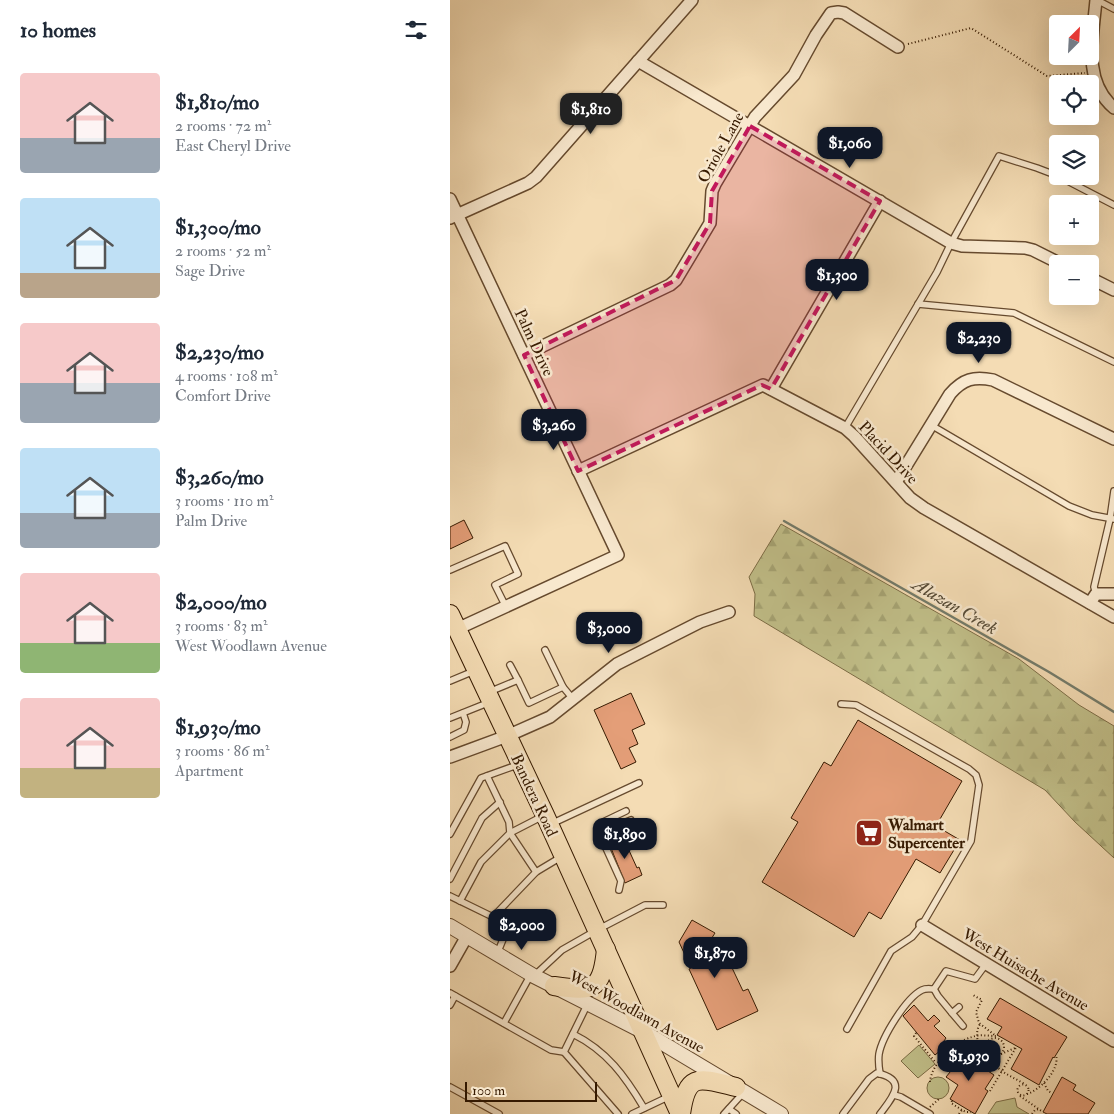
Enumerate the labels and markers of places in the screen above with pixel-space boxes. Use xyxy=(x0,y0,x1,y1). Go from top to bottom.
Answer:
pin: $1,810 xyxy=(550,92,632,135)
pin: $1,060 xyxy=(809,126,891,169)
pin: $1,300 xyxy=(796,258,878,301)
pin: $2,230 xyxy=(938,322,1020,364)
pin: $3,260 xyxy=(513,408,595,451)
pin: $3,000 xyxy=(568,612,650,654)
place label: Walmart Supercenter xyxy=(887,815,966,854)
pin: $1,890 xyxy=(584,818,666,860)
supermarket icon: Walmart Supercenter xyxy=(854,818,884,848)
pin: $2,000 xyxy=(481,908,563,951)
pin: $1,870 xyxy=(674,936,756,979)
pin: $1,930 xyxy=(928,1040,1010,1082)

